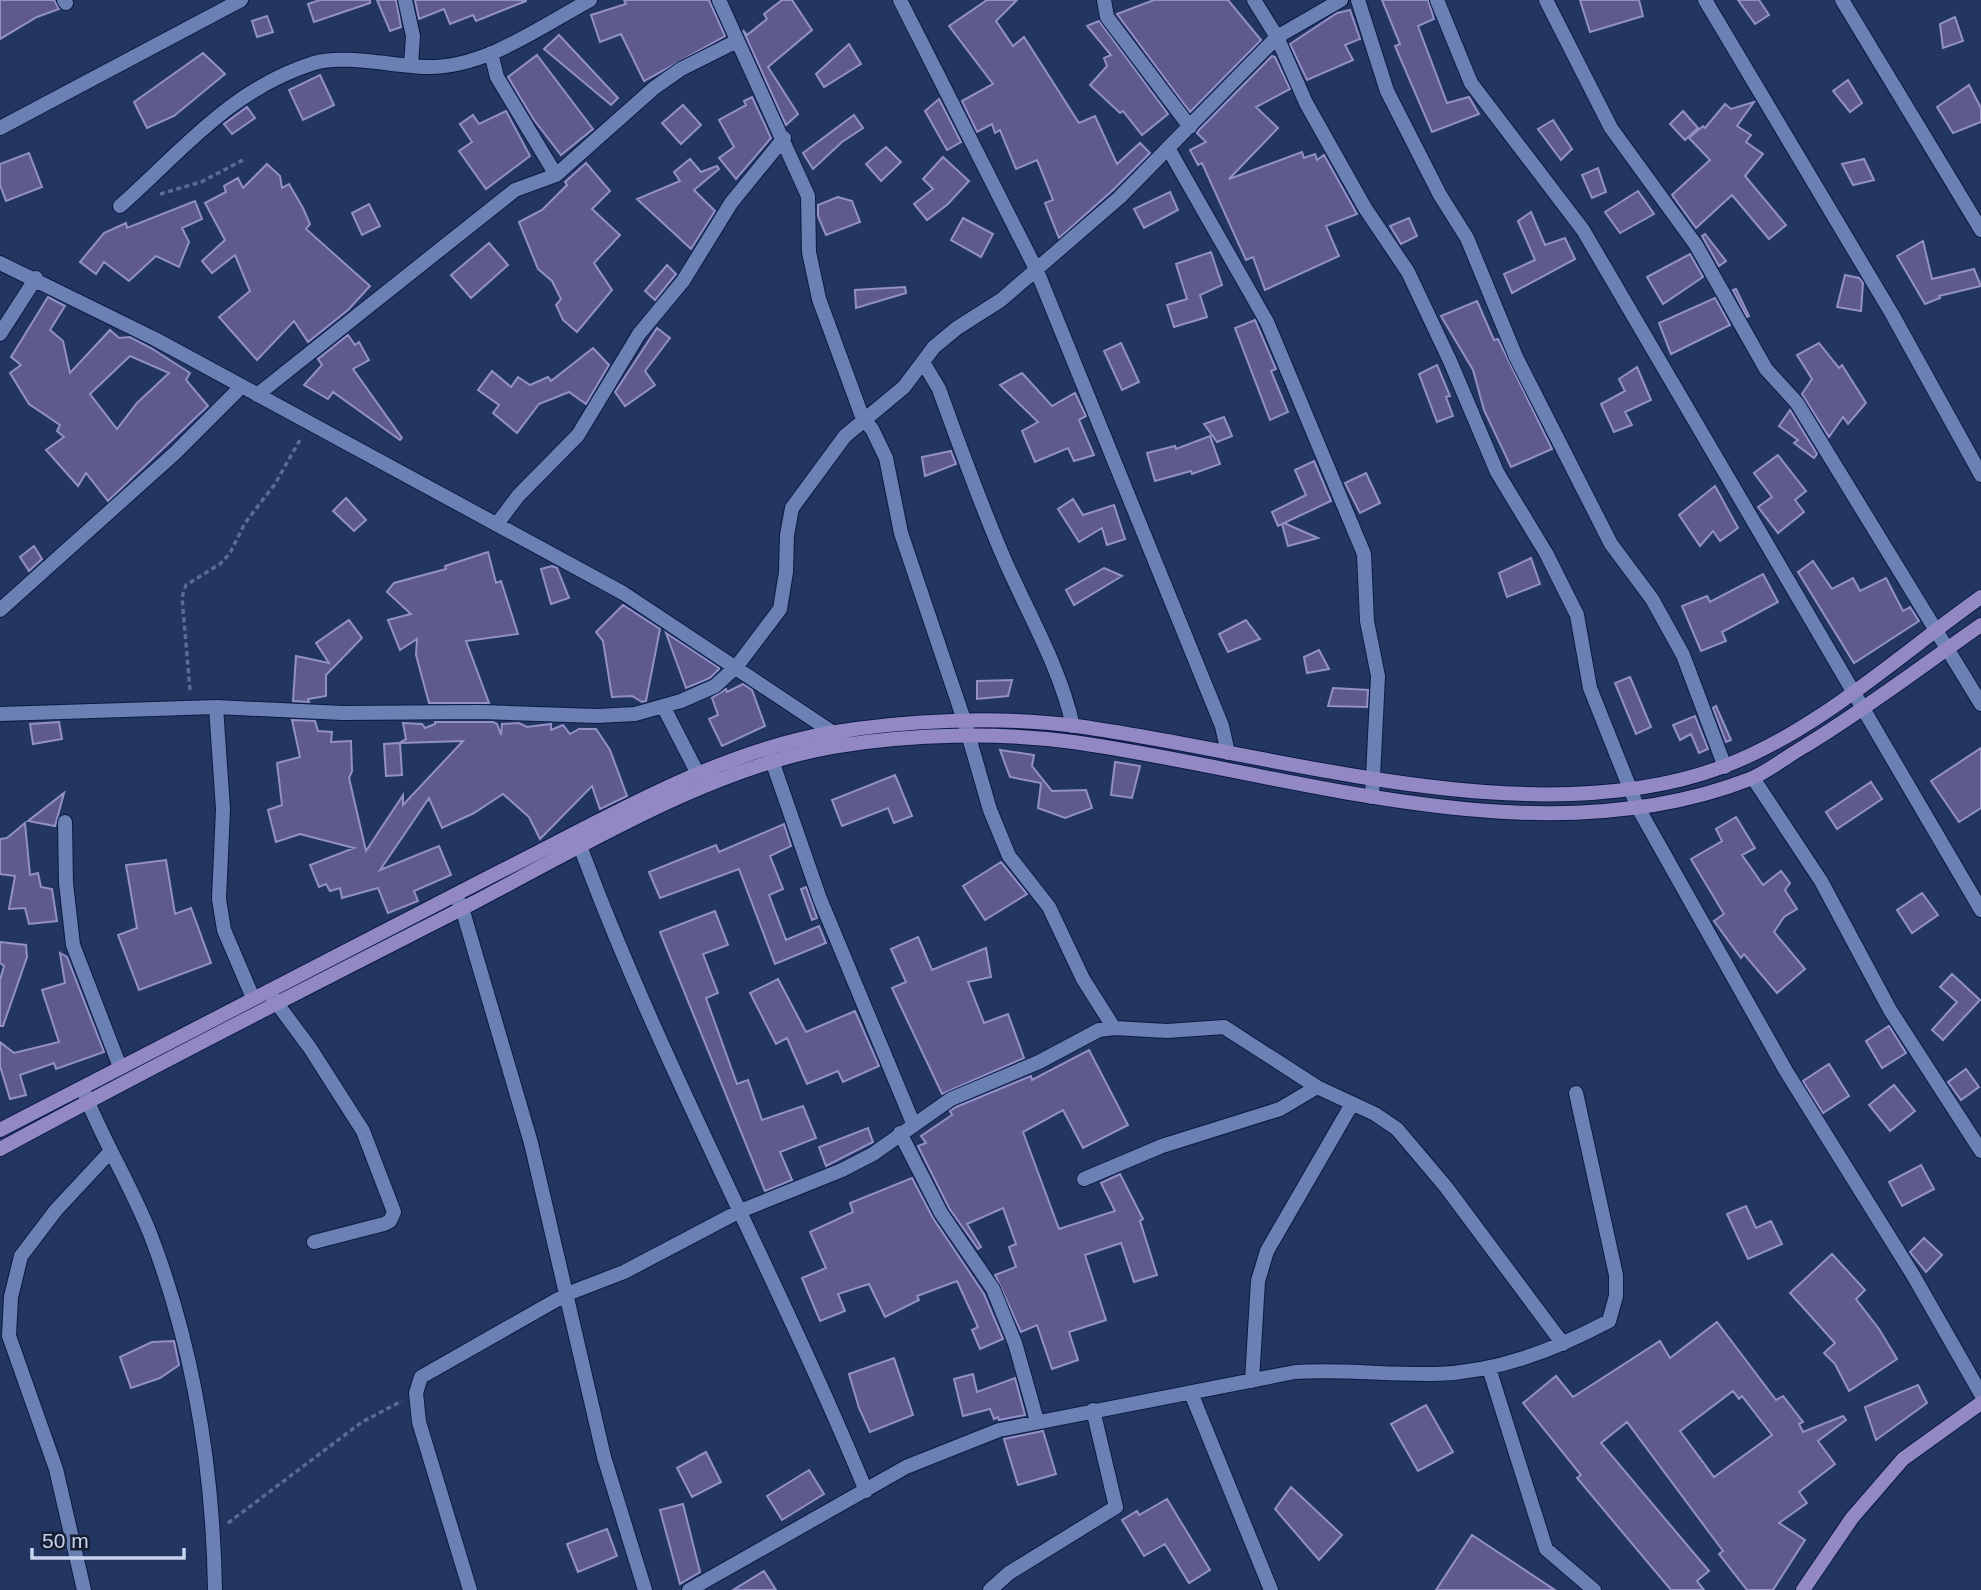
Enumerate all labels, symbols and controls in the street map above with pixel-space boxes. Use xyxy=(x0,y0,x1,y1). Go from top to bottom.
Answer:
scale bar xyxy=(32,1516,184,1560)
text: 50 m xyxy=(42,1529,89,1552)

